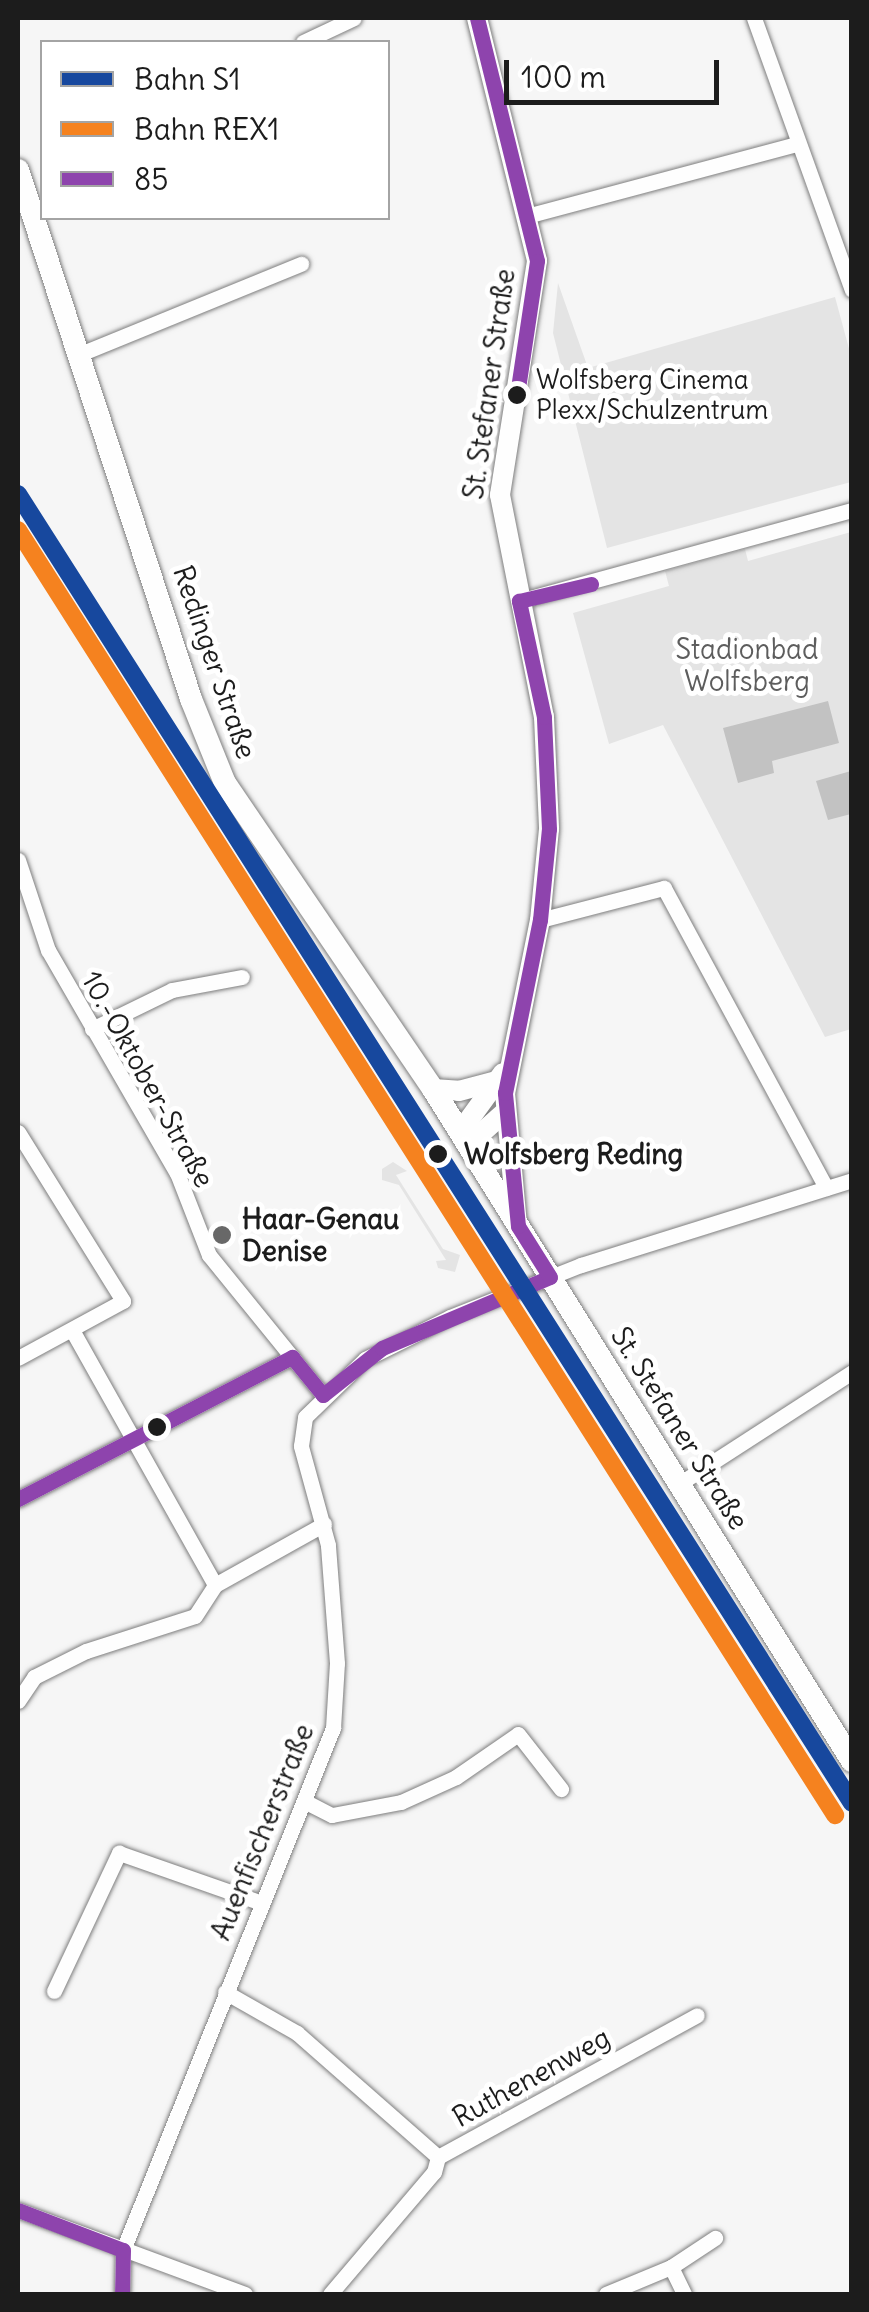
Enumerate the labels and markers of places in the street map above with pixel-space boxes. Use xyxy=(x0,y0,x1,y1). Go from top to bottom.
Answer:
place label: Wolfsberg Cinema Plexx/Schulzentrum xyxy=(536,364,768,426)
marker: Wolfsberg Cinema Plexx/Schulzentrum xyxy=(507,385,527,405)
marker: Wolfsberg Reding xyxy=(421,1137,455,1171)
place label: Wolfsberg Reding xyxy=(464,1137,683,1171)
place label: Haar-Genau Denise xyxy=(242,1202,399,1268)
marker: Haar-Genau Denise xyxy=(211,1224,233,1246)
unlabelled marker xyxy=(147,1417,167,1437)

